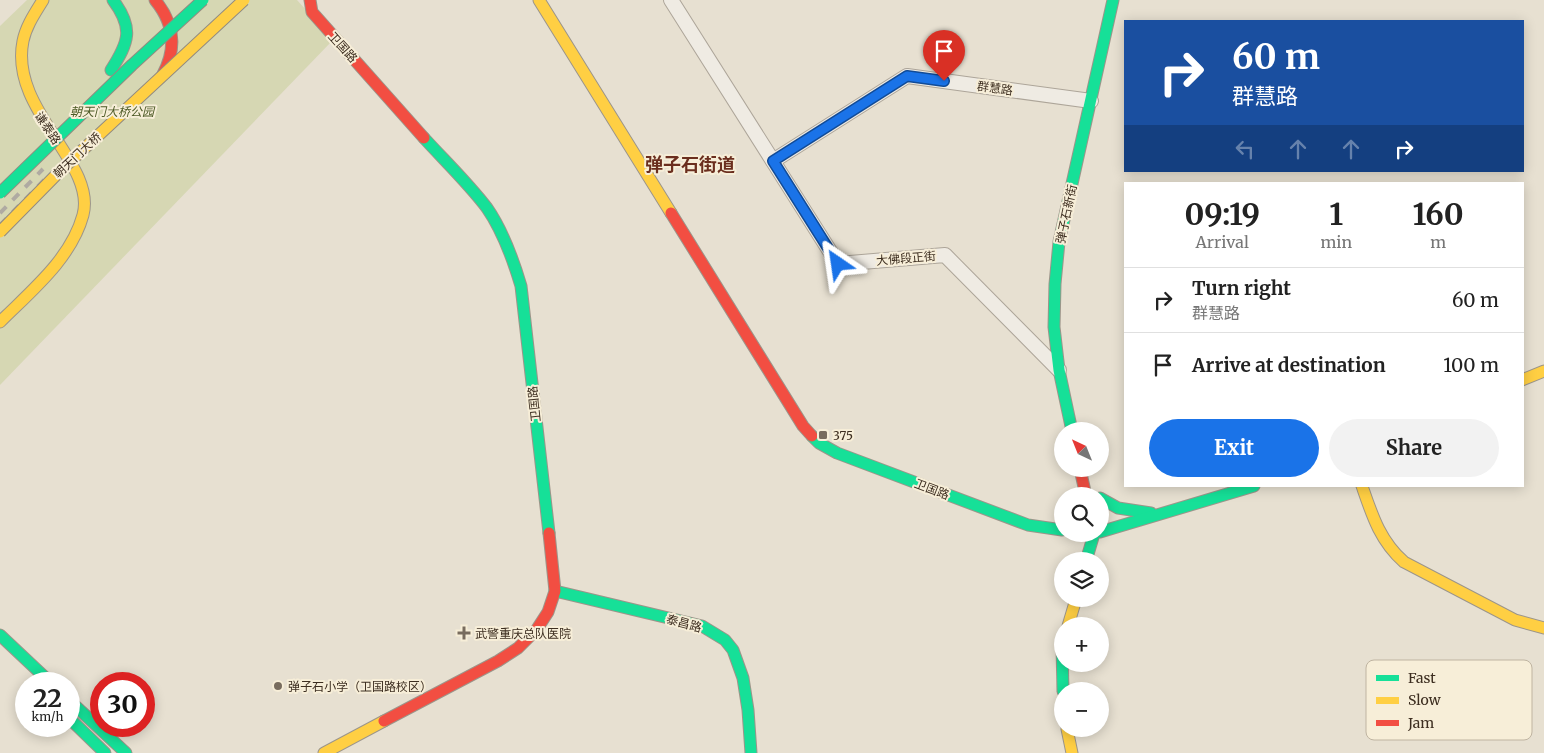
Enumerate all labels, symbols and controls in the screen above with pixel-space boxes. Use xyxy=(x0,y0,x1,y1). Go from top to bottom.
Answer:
street label: 卫国路 xyxy=(325,29,361,65)
pin xyxy=(923,30,965,81)
text: 60 m xyxy=(1232,35,1320,79)
icon: arrive xyxy=(930,37,958,65)
icon: right xyxy=(1149,40,1214,105)
street label: 群慧路 xyxy=(976,78,1014,98)
text: 群慧路 xyxy=(1232,82,1298,110)
park label: 朝天门大桥公园 xyxy=(70,104,156,119)
street label: 谦泰路 xyxy=(32,109,64,147)
street label: 朝天门大桥 xyxy=(50,129,104,181)
icon: left xyxy=(1231,135,1259,163)
icon: ahead xyxy=(1284,135,1312,163)
icon: ahead xyxy=(1337,135,1365,163)
icon: right xyxy=(1390,135,1418,163)
district label: 弹子石街道 xyxy=(645,153,735,176)
street label: 弹子石新街 xyxy=(1052,183,1080,245)
text: 09:19 xyxy=(1184,195,1260,233)
text: 1 xyxy=(1329,195,1343,233)
text: 160 xyxy=(1413,195,1464,233)
text: Arrival xyxy=(1196,232,1249,252)
text: min xyxy=(1320,232,1352,252)
text: m xyxy=(1430,232,1446,252)
position arrow xyxy=(811,237,863,289)
street label: 大佛段正街 xyxy=(875,248,937,268)
text: Turn right xyxy=(1192,276,1291,300)
icon: right xyxy=(1149,286,1177,314)
text: 60 m xyxy=(1452,288,1499,312)
text: 群慧路 xyxy=(1192,303,1240,323)
icon: arrive xyxy=(1149,351,1177,379)
text: Arrive at destination xyxy=(1192,353,1386,377)
text: 100 m xyxy=(1443,353,1499,377)
street label: 卫国路 xyxy=(525,385,543,423)
button: Exit xyxy=(1149,419,1319,477)
button: Share xyxy=(1329,419,1499,477)
north arrow xyxy=(1054,422,1109,478)
map controls xyxy=(1054,422,1109,737)
place label: 375 xyxy=(833,428,853,443)
marker: 375 xyxy=(817,429,829,441)
street label: 卫国路 xyxy=(913,476,951,502)
button: search xyxy=(1054,487,1109,542)
button: layers xyxy=(1054,552,1109,607)
street label: 泰昌路 xyxy=(665,611,703,635)
button: + xyxy=(1054,617,1109,672)
marker: 武警重庆总队医院 xyxy=(457,626,471,640)
place label: 武警重庆总队医院 xyxy=(475,626,571,641)
legend xyxy=(1366,660,1532,740)
text: Fast xyxy=(1408,669,1436,687)
speed limit sign: 30 xyxy=(90,672,155,737)
place label: 弹子石小学（卫国路校区） xyxy=(288,679,432,694)
marker: 弹子石小学（卫国路校区） xyxy=(272,680,284,692)
text: 22 xyxy=(33,682,62,714)
button: − xyxy=(1054,682,1109,737)
text: Slow xyxy=(1408,691,1441,709)
text: km/h xyxy=(32,709,63,724)
text: Jam xyxy=(1407,714,1434,732)

